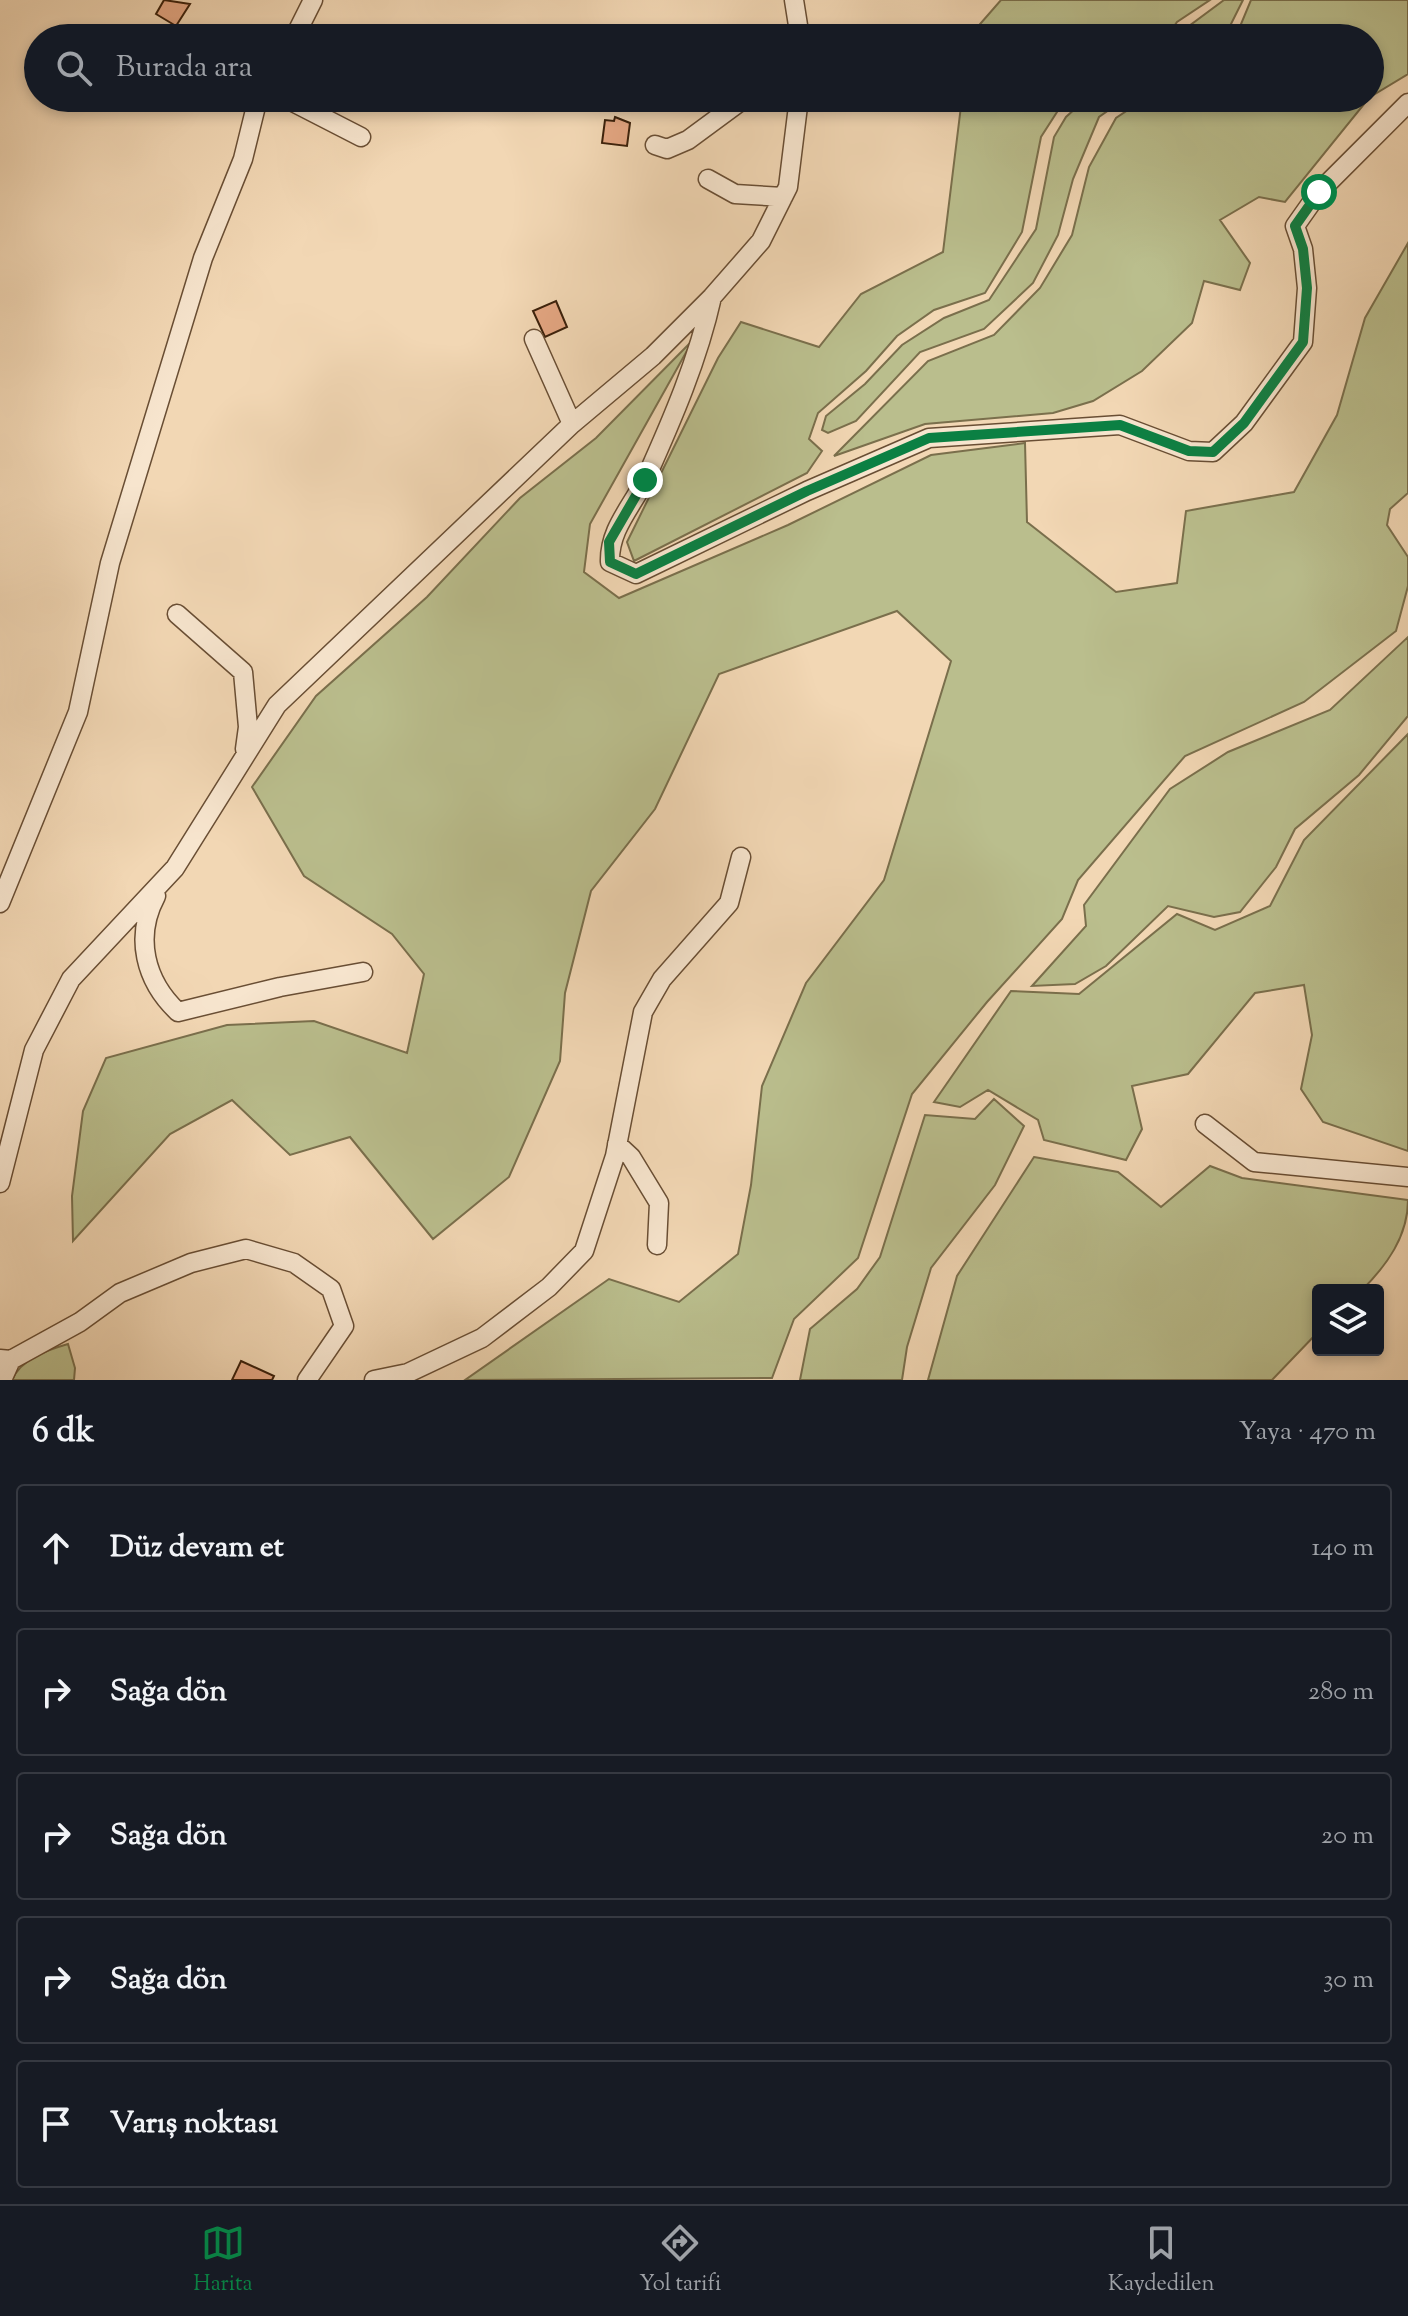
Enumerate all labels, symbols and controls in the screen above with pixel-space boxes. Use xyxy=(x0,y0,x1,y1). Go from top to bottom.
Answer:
search box xyxy=(24,24,1384,112)
icon: search xyxy=(52,46,96,90)
text: Burada ara xyxy=(116,47,253,90)
route start xyxy=(1301,174,1337,210)
route end xyxy=(627,462,663,498)
map controls xyxy=(1312,1284,1384,1356)
button: layers xyxy=(1312,1284,1384,1356)
text: 6 dk xyxy=(32,1408,94,1457)
text: Yaya · 470 m xyxy=(1239,1414,1376,1451)
icon: ahead xyxy=(34,1526,78,1570)
text: Düz devam et xyxy=(110,1527,284,1570)
text: 140 m xyxy=(1311,1530,1374,1567)
icon: right xyxy=(34,1670,78,1714)
text: Sağa dön xyxy=(110,1671,227,1714)
text: 280 m xyxy=(1308,1674,1374,1711)
icon: right xyxy=(34,1814,78,1858)
text: Sağa dön xyxy=(110,1815,227,1858)
text: 20 m xyxy=(1321,1818,1374,1855)
icon: right xyxy=(34,1958,78,2002)
text: Sağa dön xyxy=(110,1959,227,2002)
text: 30 m xyxy=(1323,1962,1374,1999)
icon: arrive xyxy=(34,2102,78,2146)
text: Varış noktası xyxy=(110,2103,278,2146)
tab: Harita xyxy=(193,2221,253,2301)
tab: Yol tarifi xyxy=(639,2221,721,2301)
tab: Kaydedilen xyxy=(1108,2221,1215,2301)

